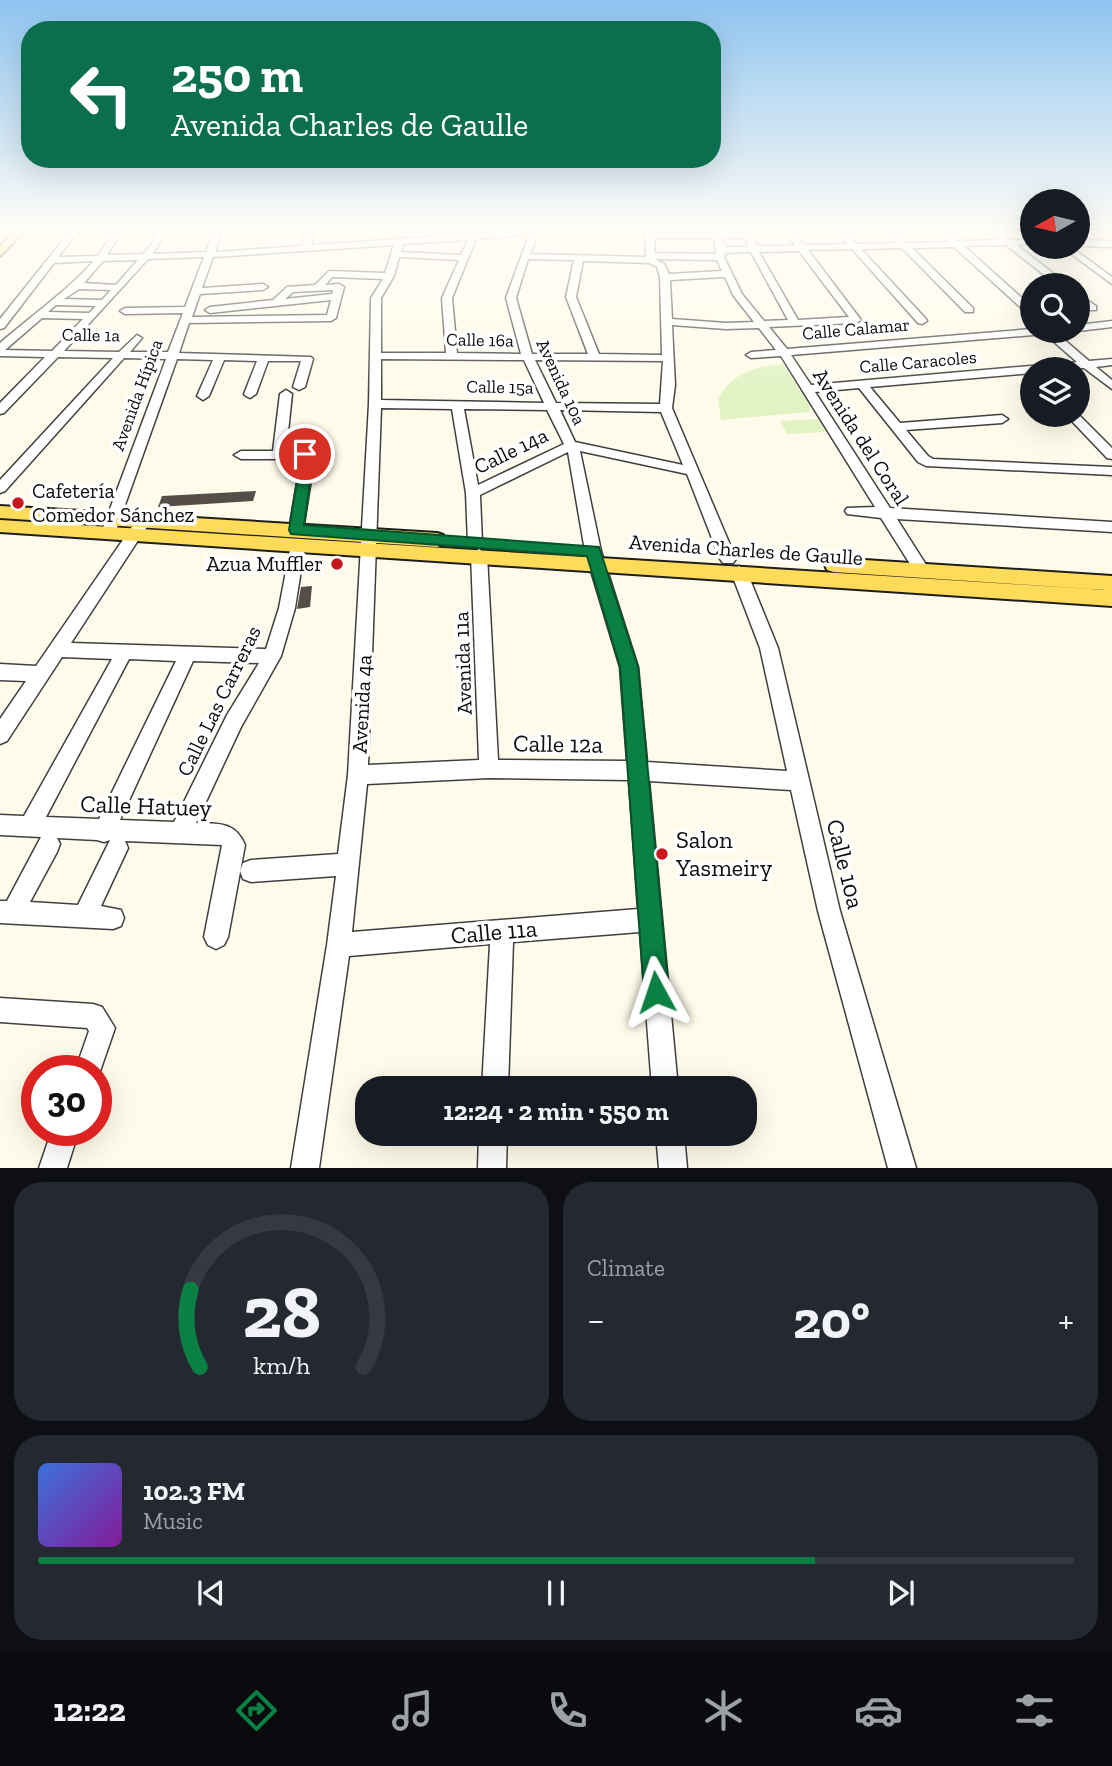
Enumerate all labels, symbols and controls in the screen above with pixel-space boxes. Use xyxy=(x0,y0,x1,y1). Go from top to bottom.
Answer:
text: 250 m xyxy=(171,46,303,105)
icon: left xyxy=(56,49,147,140)
text: Avenida Charles de Gaulle xyxy=(171,106,528,144)
north arrow xyxy=(1020,189,1090,259)
map controls xyxy=(1020,189,1090,427)
button: search xyxy=(1020,273,1090,343)
street label: Calle Calamar xyxy=(801,313,911,345)
street label: Calle 1a xyxy=(62,323,121,347)
street label: Calle 16a xyxy=(446,328,514,352)
street label: Avenida Hípica xyxy=(107,336,167,454)
street label: Avenida 10a xyxy=(532,336,591,429)
street label: Calle Caracoles xyxy=(858,346,978,378)
button: layers xyxy=(1020,357,1090,427)
street label: Avenida del Coral xyxy=(808,364,915,510)
street label: Calle 15a xyxy=(466,375,534,399)
street label: Calle 14a xyxy=(470,422,552,479)
pin xyxy=(275,424,335,484)
icon: arrive xyxy=(286,435,324,473)
place label: Cafetería Comedor Sánchez xyxy=(32,478,195,527)
marker: Cafetería Comedor Sánchez xyxy=(10,495,26,511)
street label: Avenida Charles de Gaulle xyxy=(628,529,864,570)
place label: Azua Muffler xyxy=(206,551,323,576)
marker: Azua Muffler xyxy=(329,556,345,572)
street label: Avenida 11a xyxy=(448,611,477,715)
street label: Calle Las Carreras xyxy=(171,621,266,780)
street label: Avenida 4a xyxy=(346,654,377,754)
street label: Calle 12a xyxy=(513,728,604,759)
street label: Calle Hatuey xyxy=(80,789,213,822)
street label: Calle 10a xyxy=(820,816,871,912)
place label: Salon Yasmeiry xyxy=(675,825,773,882)
marker: Salon Yasmeiry xyxy=(654,846,670,862)
street label: Calle 11a xyxy=(450,913,539,950)
position arrow xyxy=(619,955,693,1029)
speed limit sign: 30 xyxy=(21,1055,112,1146)
text: 12:24 · 2 min · 550 m xyxy=(443,1095,669,1127)
text: Climate xyxy=(587,1254,665,1282)
text: 28 xyxy=(242,1269,321,1357)
text: 20° xyxy=(793,1289,870,1351)
text: − xyxy=(587,1297,605,1343)
text: + xyxy=(1058,1297,1074,1343)
text: km/h xyxy=(253,1350,310,1380)
text: 102.3 FM xyxy=(143,1475,245,1507)
text: Music xyxy=(143,1507,203,1535)
icon: previous xyxy=(192,1574,230,1612)
icon: pause xyxy=(537,1574,575,1612)
icon: next xyxy=(882,1574,920,1612)
icon: directions xyxy=(232,1686,281,1735)
icon: music xyxy=(388,1686,437,1735)
icon: phone xyxy=(543,1686,592,1735)
icon: climate xyxy=(699,1686,748,1735)
icon: car xyxy=(854,1686,903,1735)
icon: filters xyxy=(1010,1686,1059,1735)
text: 12:22 xyxy=(53,1691,126,1729)

